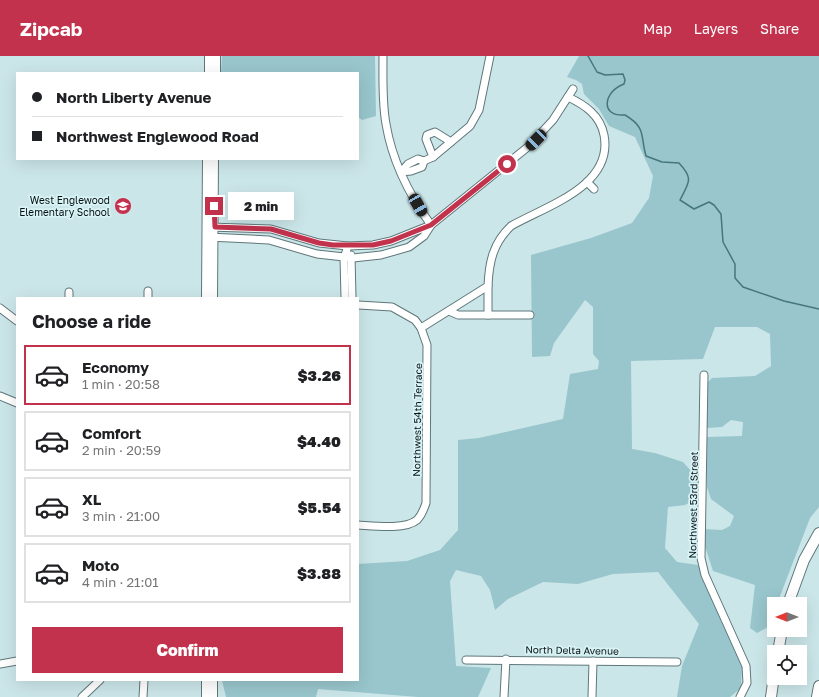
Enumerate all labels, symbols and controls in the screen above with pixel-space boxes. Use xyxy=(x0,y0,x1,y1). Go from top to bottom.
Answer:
text: Zipcab xyxy=(20,17,83,40)
text: Map xyxy=(643,20,672,37)
text: Layers xyxy=(694,20,738,37)
text: Share xyxy=(760,20,799,37)
text: North Liberty Avenue xyxy=(56,88,211,106)
text: Northwest Englewood Road xyxy=(56,127,259,145)
car xyxy=(523,127,549,153)
route start xyxy=(498,155,516,173)
callout: 2 min xyxy=(228,192,294,220)
car xyxy=(407,192,429,218)
place label: West Englewood Elementary School xyxy=(19,194,110,218)
school or university icon: West Englewood Elementary School xyxy=(113,196,133,216)
route end xyxy=(205,197,223,215)
text: 2 min xyxy=(244,198,278,214)
text: Choose a ride xyxy=(32,310,151,332)
icon: car xyxy=(34,357,70,393)
text: Economy xyxy=(82,358,149,376)
street label: Northwest 54th Terrace xyxy=(410,363,424,477)
text: $3.26 xyxy=(297,366,341,384)
text: 1 min · 20:58 xyxy=(82,376,160,392)
icon: car xyxy=(34,423,70,459)
text: Comfort xyxy=(82,424,141,442)
text: $4.40 xyxy=(297,432,341,450)
text: 2 min · 20:59 xyxy=(82,442,161,458)
street label: Northwest 53rd Street xyxy=(686,451,700,559)
icon: car xyxy=(34,489,70,525)
text: XL xyxy=(82,490,101,508)
text: $5.54 xyxy=(298,498,341,516)
text: 3 min · 21:00 xyxy=(82,508,160,524)
icon: car xyxy=(34,555,70,591)
text: Moto xyxy=(82,556,119,574)
text: $3.88 xyxy=(297,564,341,582)
text: 4 min · 21:01 xyxy=(82,574,159,590)
north arrow xyxy=(767,597,807,637)
map controls xyxy=(767,597,807,685)
button: Confirm xyxy=(32,627,343,673)
street label: North Delta Avenue xyxy=(525,643,619,657)
button: locate xyxy=(767,645,807,685)

